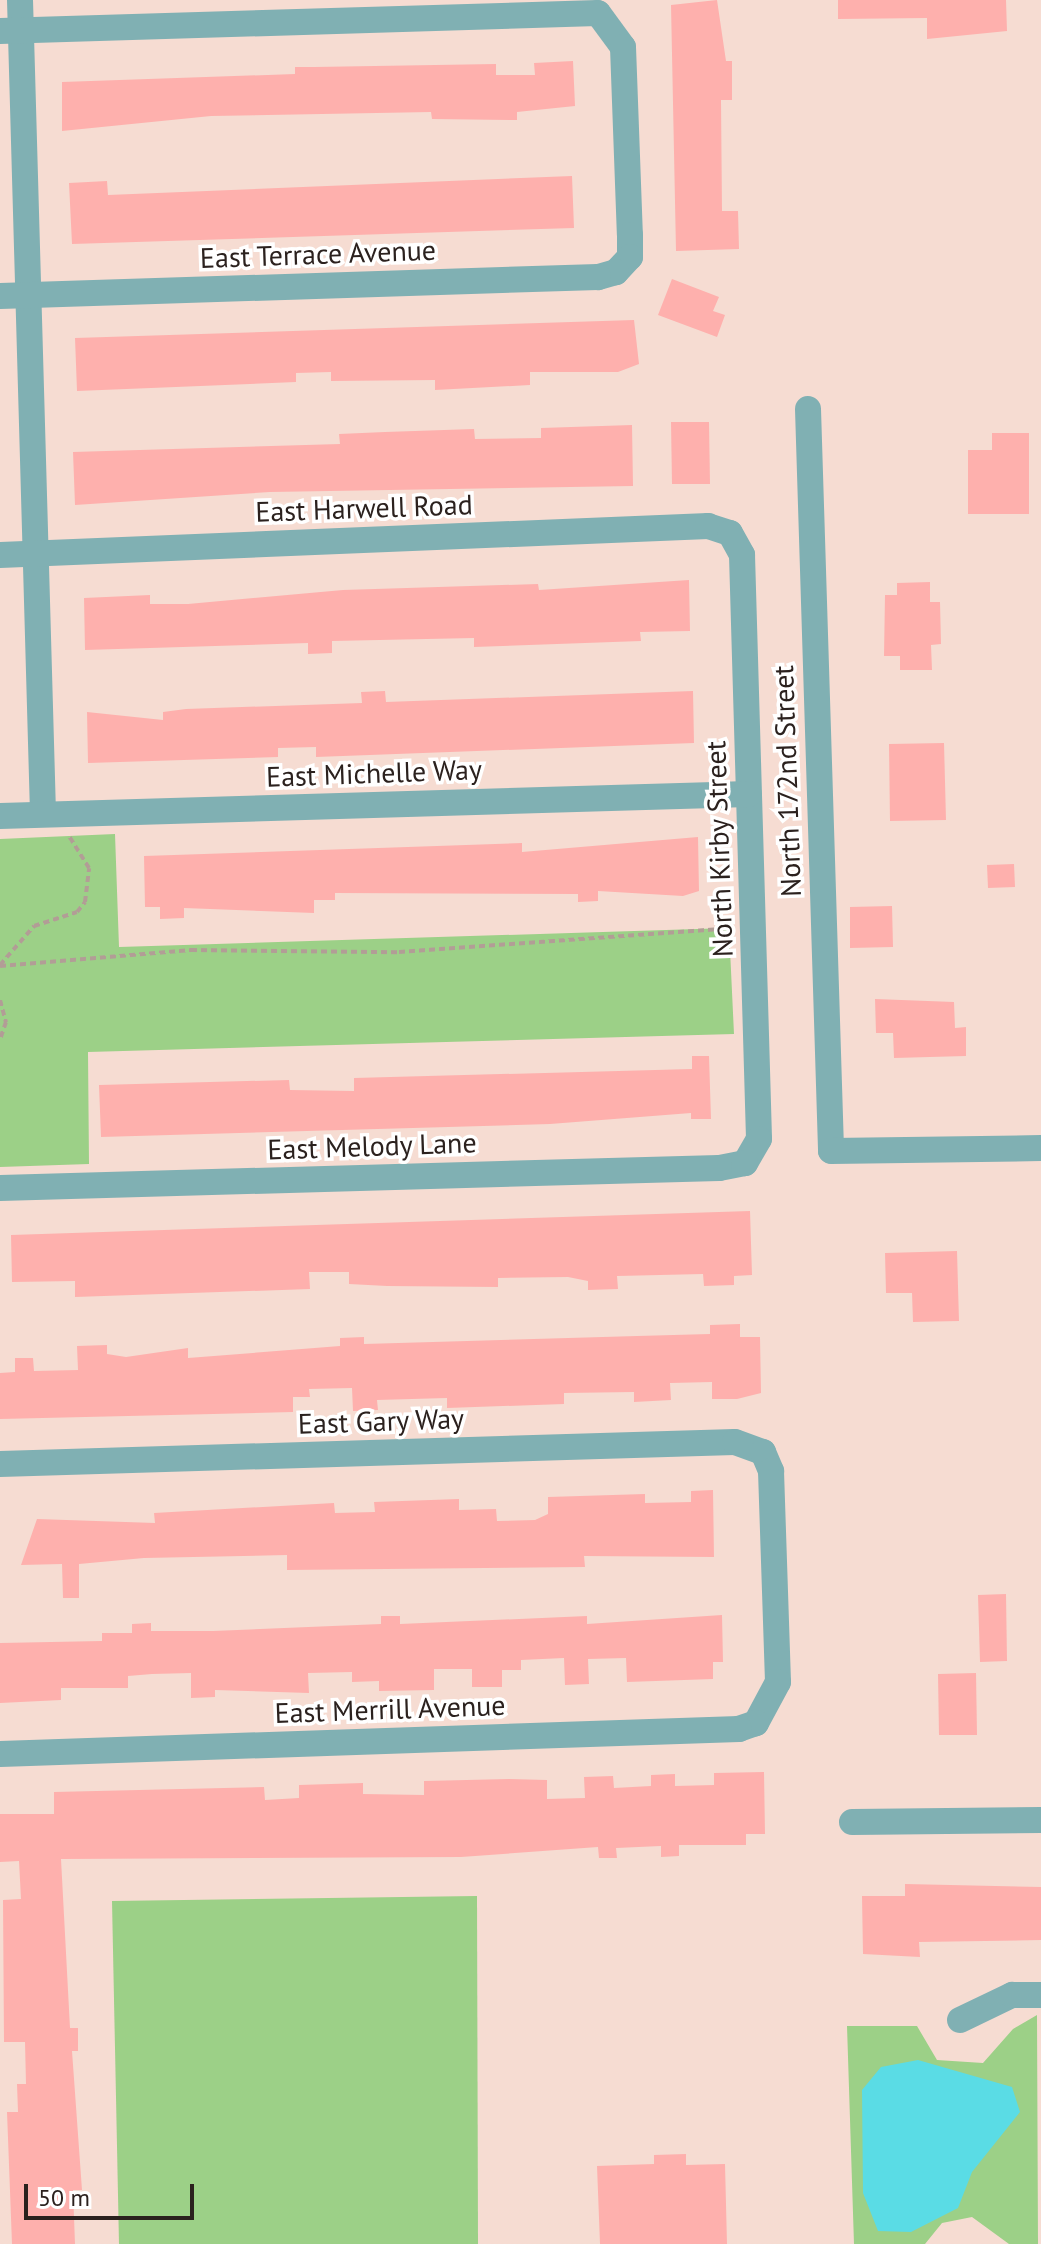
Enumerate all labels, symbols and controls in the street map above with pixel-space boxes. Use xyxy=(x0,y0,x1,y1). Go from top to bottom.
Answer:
street label: East Terrace Avenue xyxy=(199,233,437,275)
street label: East Harwell Road xyxy=(255,487,473,529)
street label: North 172nd Street xyxy=(766,665,808,897)
street label: North Kirby Street xyxy=(698,740,740,958)
street label: East Michelle Way xyxy=(265,752,483,794)
street label: East Melody Lane xyxy=(266,1126,478,1166)
street label: East Gary Way xyxy=(297,1401,465,1441)
street label: East Merrill Avenue xyxy=(274,1688,506,1730)
scale bar xyxy=(28,2168,198,2218)
text: 50 m xyxy=(38,2182,90,2213)

